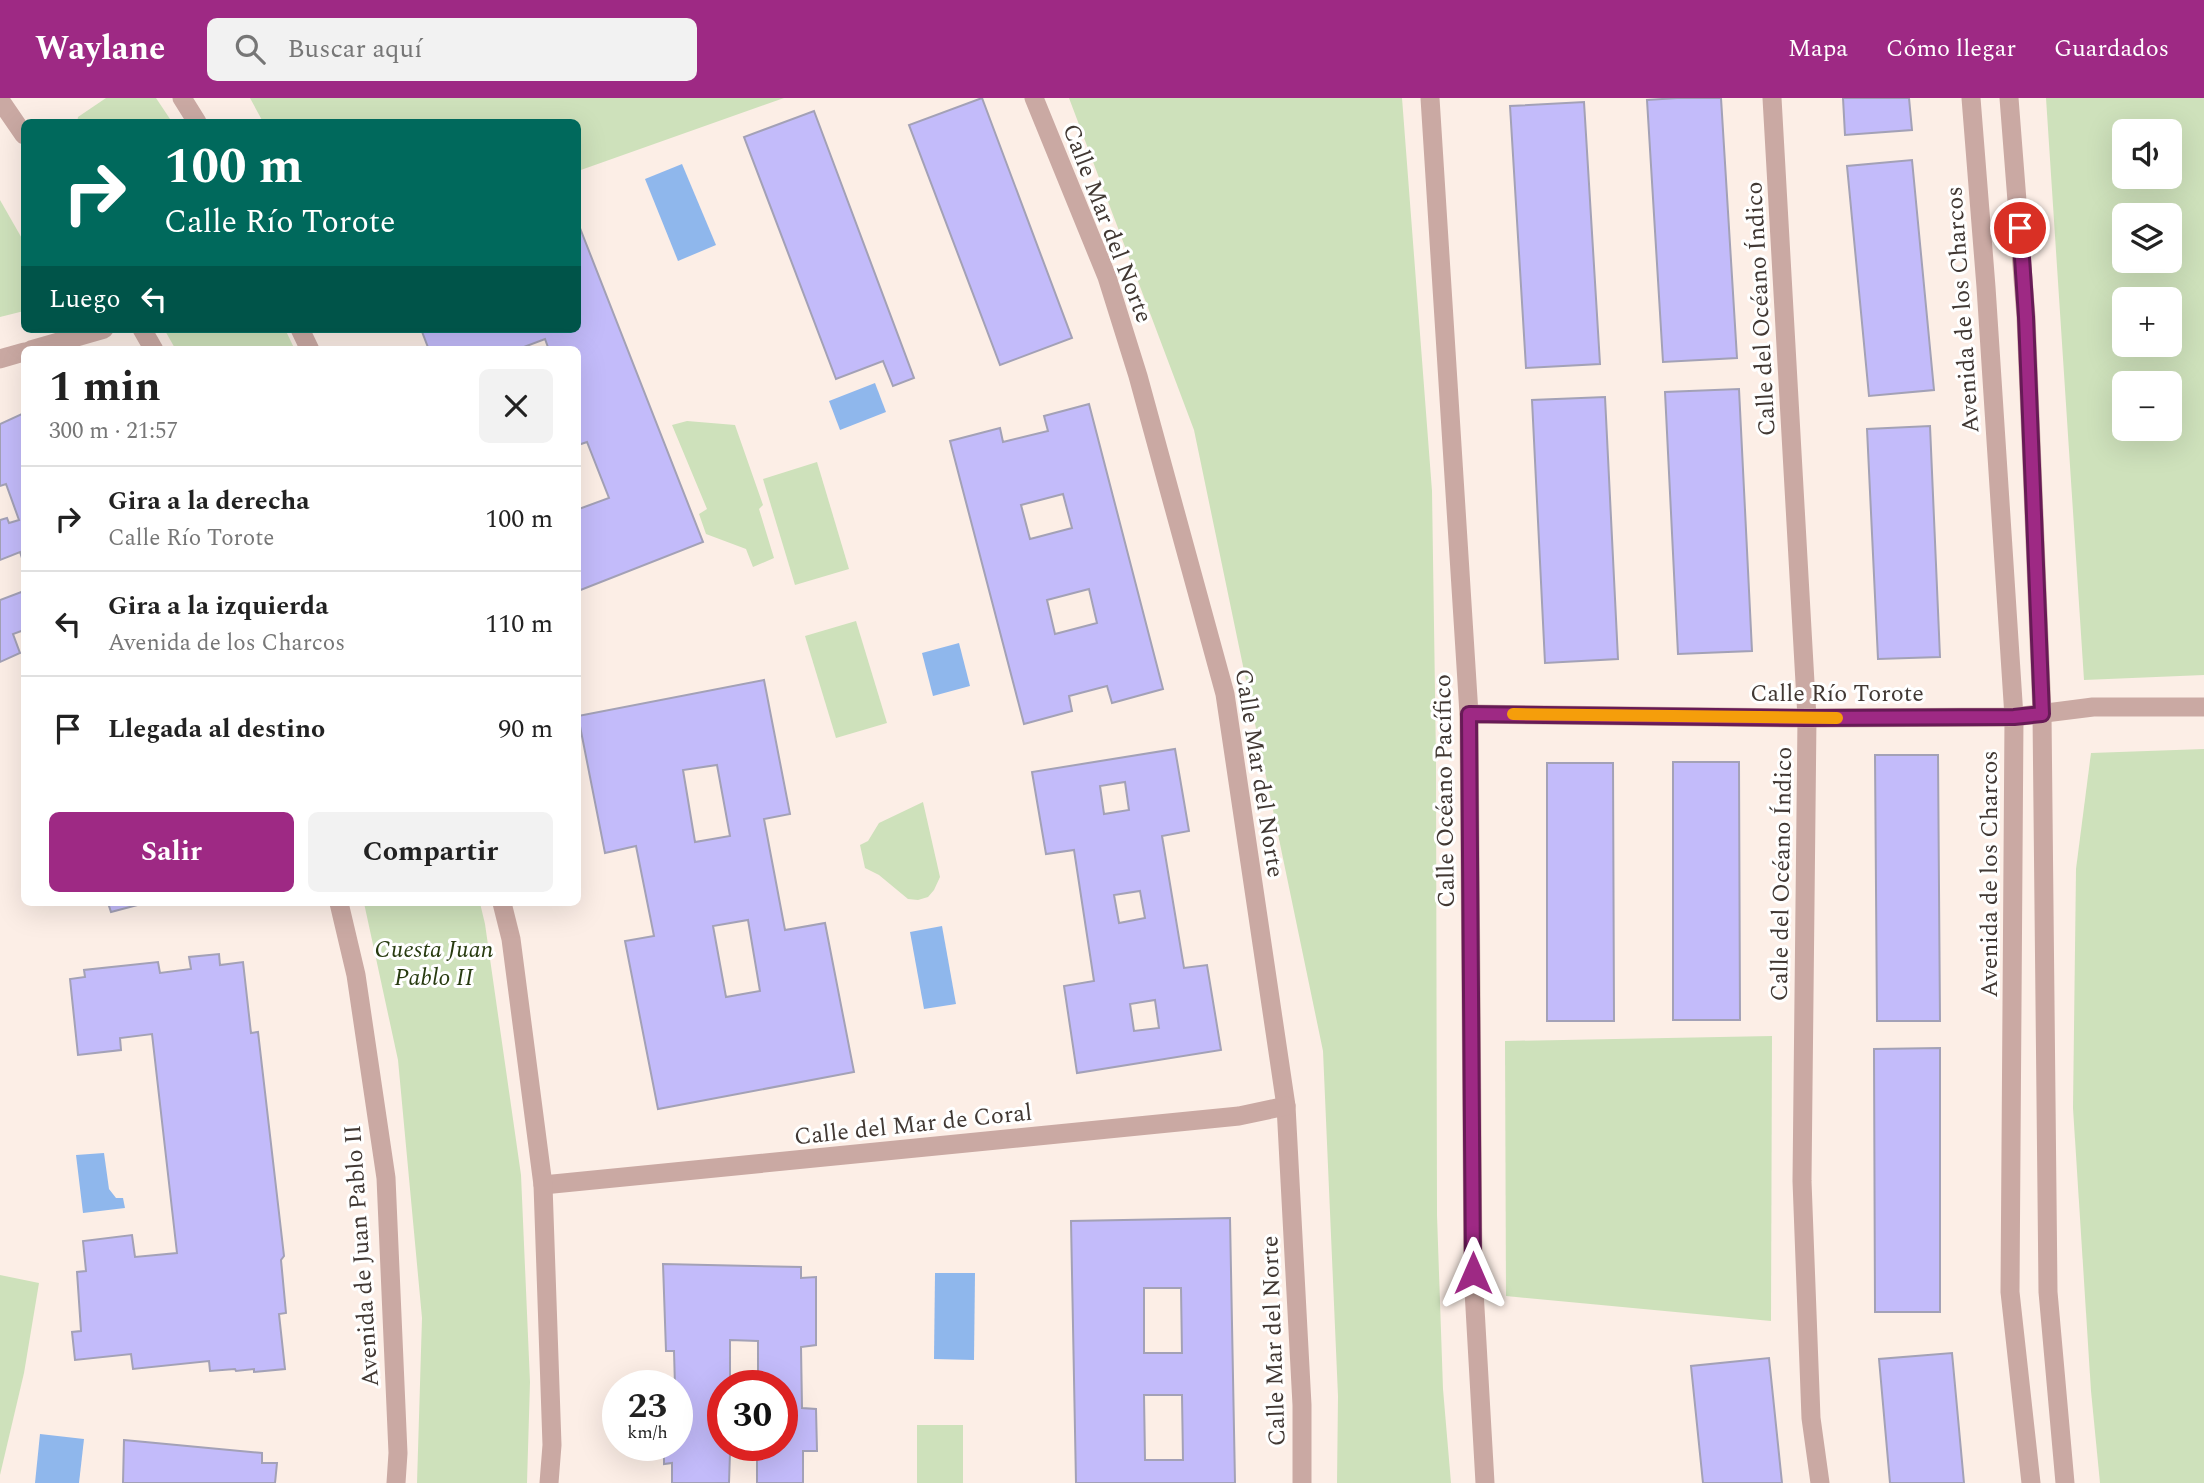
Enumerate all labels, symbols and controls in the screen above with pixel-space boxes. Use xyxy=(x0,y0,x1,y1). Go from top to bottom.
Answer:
search box xyxy=(207,18,697,81)
text: Waylane xyxy=(35,24,165,74)
text: Buscar aquí xyxy=(287,29,422,69)
icon: search xyxy=(231,30,269,68)
text: Mapa xyxy=(1788,31,1848,67)
text: Cómo llegar xyxy=(1886,31,2016,67)
text: Guardados xyxy=(2054,31,2169,67)
street label: Calle Mar del Norte xyxy=(1052,118,1162,328)
map controls xyxy=(2112,119,2182,441)
button: sound xyxy=(2112,119,2182,189)
text: 100 m xyxy=(164,130,303,205)
icon: right xyxy=(49,147,140,238)
street label: Calle del Océano Índico xyxy=(1736,181,1786,437)
street label: Avenida de los Charcos xyxy=(1936,185,1990,435)
text: Calle Río Torote xyxy=(164,198,396,247)
pin xyxy=(1990,198,2050,258)
button: layers xyxy=(2112,203,2182,273)
icon: arrive xyxy=(2001,209,2039,247)
text: Luego xyxy=(49,279,121,319)
icon: left xyxy=(135,280,173,318)
button: + xyxy=(2112,287,2182,357)
text: 1 min xyxy=(49,356,161,419)
button: close xyxy=(479,369,553,443)
button: − xyxy=(2112,371,2182,441)
text: 300 m · 21:57 xyxy=(49,414,178,449)
text: Gira a la derecha xyxy=(108,481,310,521)
text: 100 m xyxy=(485,499,553,539)
icon: right xyxy=(49,500,87,538)
text: Calle Río Torote xyxy=(108,521,274,556)
text: Gira a la izquierda xyxy=(108,586,329,626)
text: 110 m xyxy=(485,604,553,644)
icon: left xyxy=(49,605,87,643)
text: Avenida de los Charcos xyxy=(108,626,345,661)
street label: Calle Mar del Norte xyxy=(1225,666,1293,880)
street label: Calle Océano Pacífico xyxy=(1425,674,1465,908)
street label: Calle Río Torote xyxy=(1750,676,1924,712)
text: Llegada al destino xyxy=(108,709,325,749)
text: 90 m xyxy=(498,709,553,749)
icon: arrive xyxy=(49,710,87,748)
street label: Calle del Océano Índico xyxy=(1762,746,1802,1002)
street label: Avenida de los Charcos xyxy=(1972,750,2008,998)
button: Salir xyxy=(49,812,294,892)
button: Compartir xyxy=(308,812,553,892)
park label: Cuesta Juan Pablo II xyxy=(375,932,494,996)
street label: Calle del Mar de Coral xyxy=(792,1095,1034,1155)
street label: Avenida de Juan Pablo II xyxy=(335,1124,389,1388)
street label: Calle Mar del Norte xyxy=(1252,1235,1296,1447)
position arrow xyxy=(1436,1236,1510,1310)
speed limit sign: 30 xyxy=(707,1370,798,1461)
text: 23 xyxy=(628,1380,667,1433)
text: km/h xyxy=(627,1419,668,1446)

